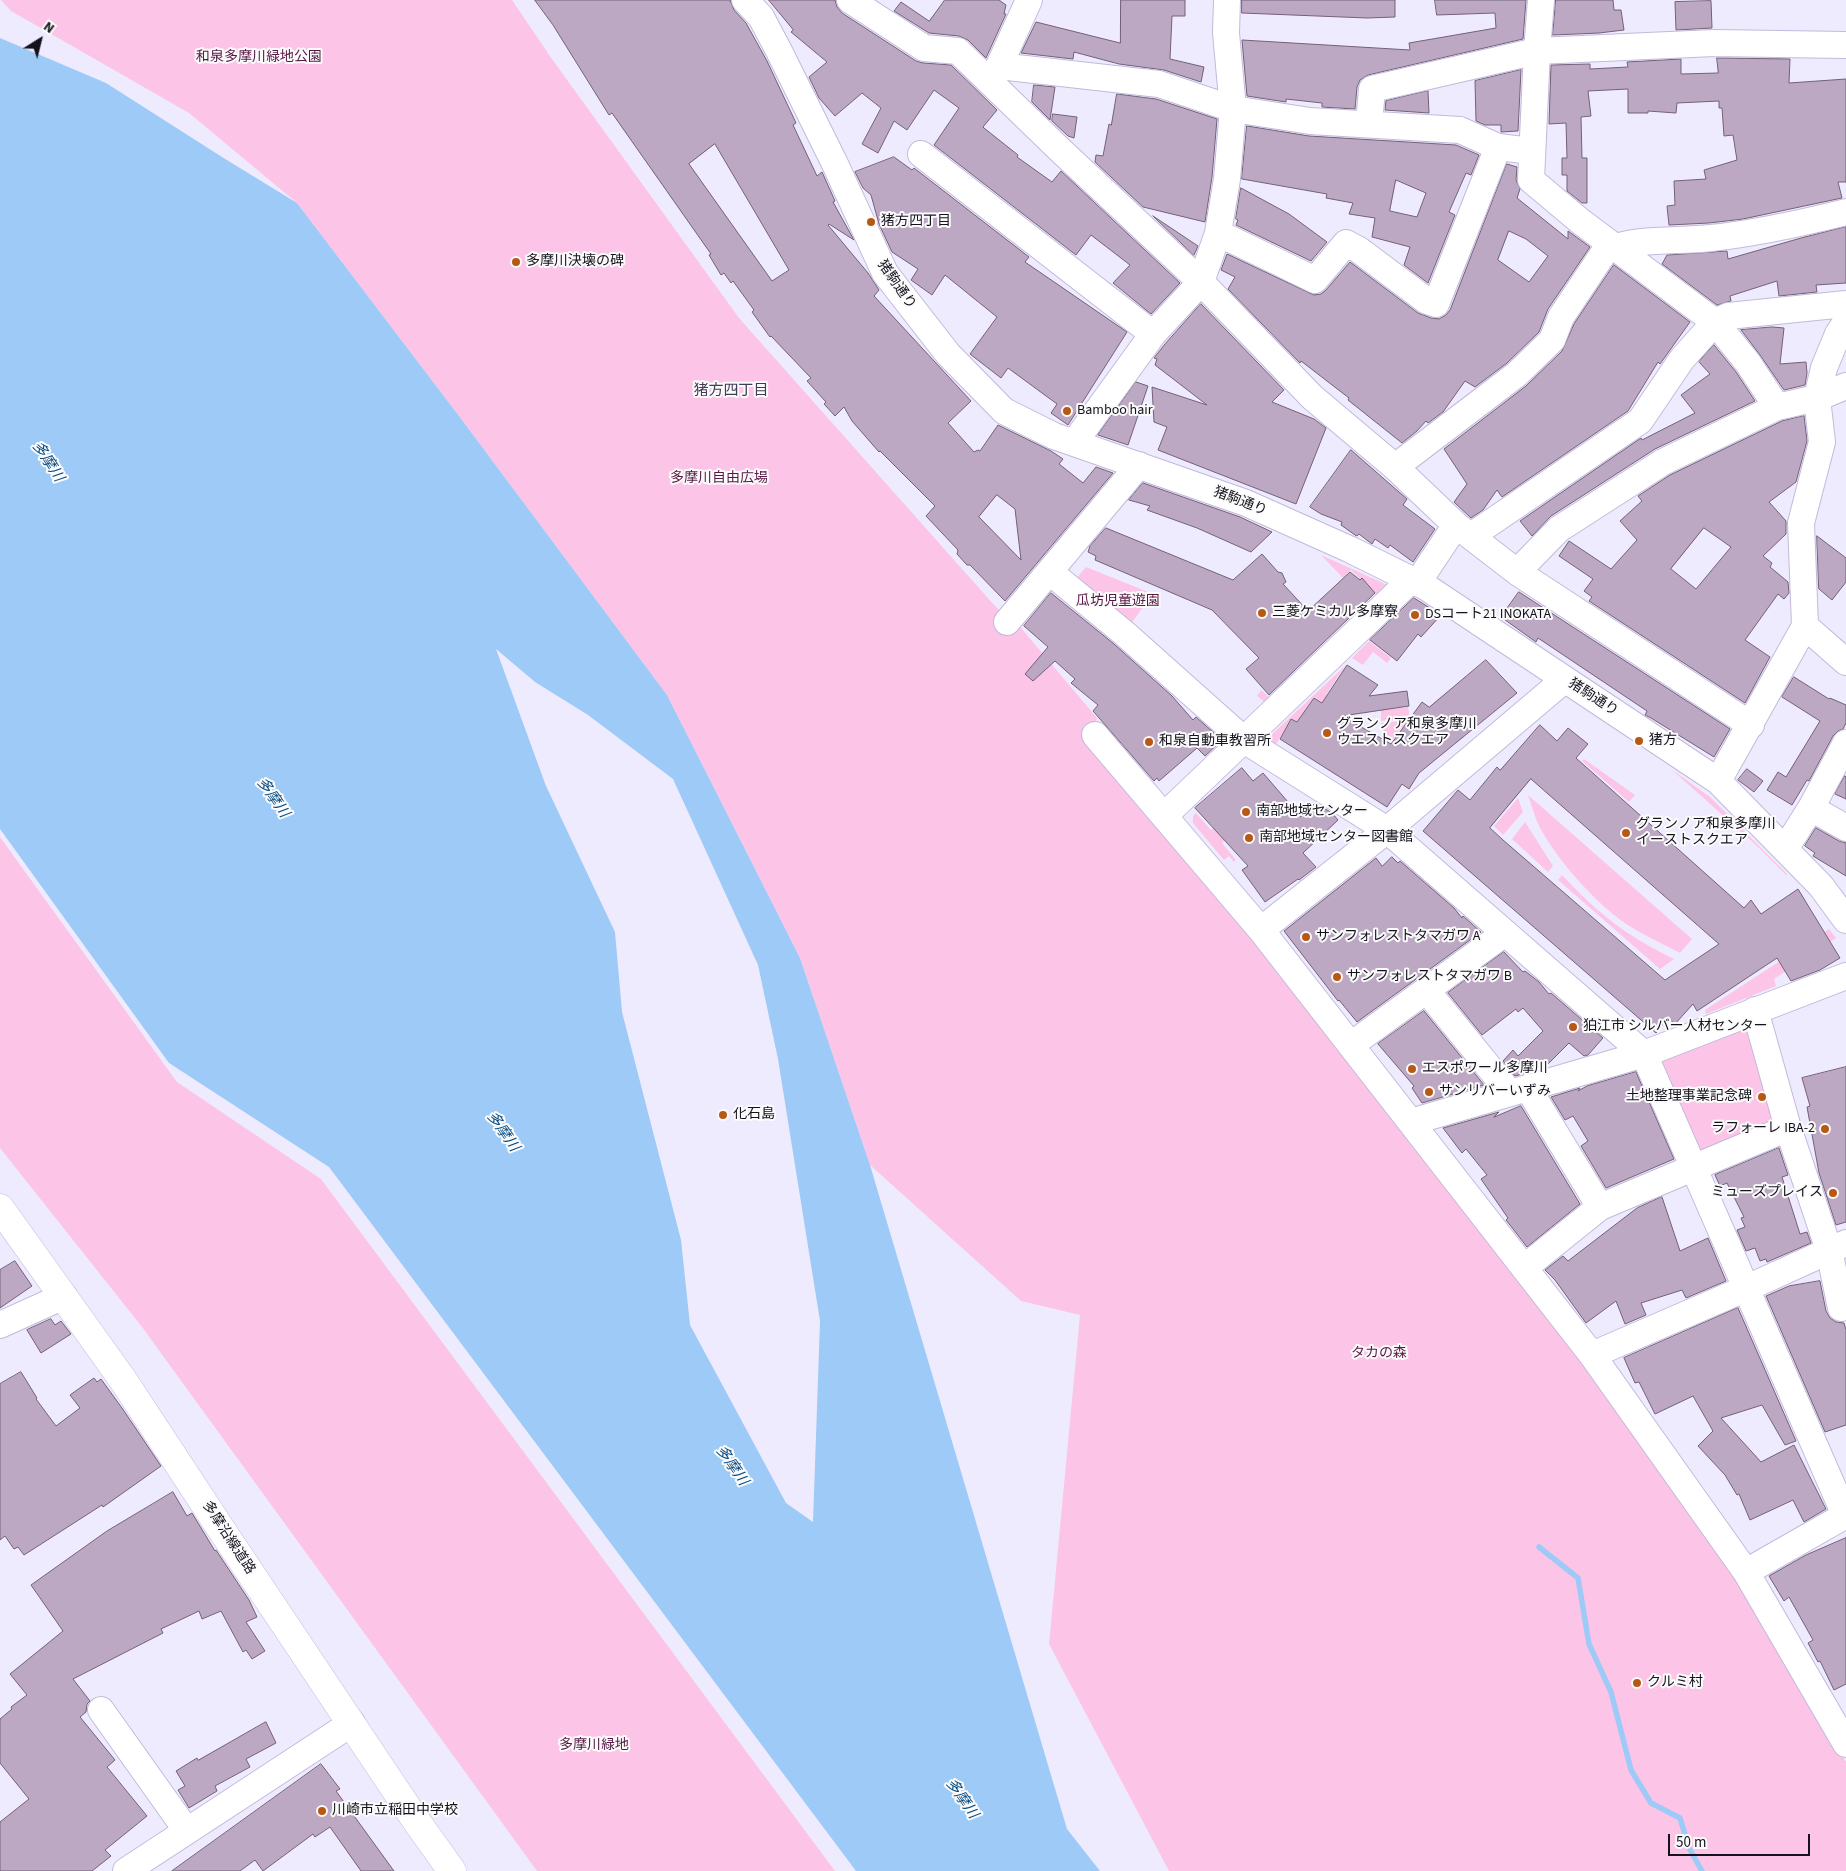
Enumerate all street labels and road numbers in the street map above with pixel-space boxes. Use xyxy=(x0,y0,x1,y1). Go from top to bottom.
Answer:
street label: 猪駒通り xyxy=(873,257,919,313)
street label: 猪駒通り xyxy=(1211,484,1269,520)
street label: 猪駒通り xyxy=(1565,676,1621,720)
street label: 多摩沿線道路 xyxy=(198,1498,258,1578)

